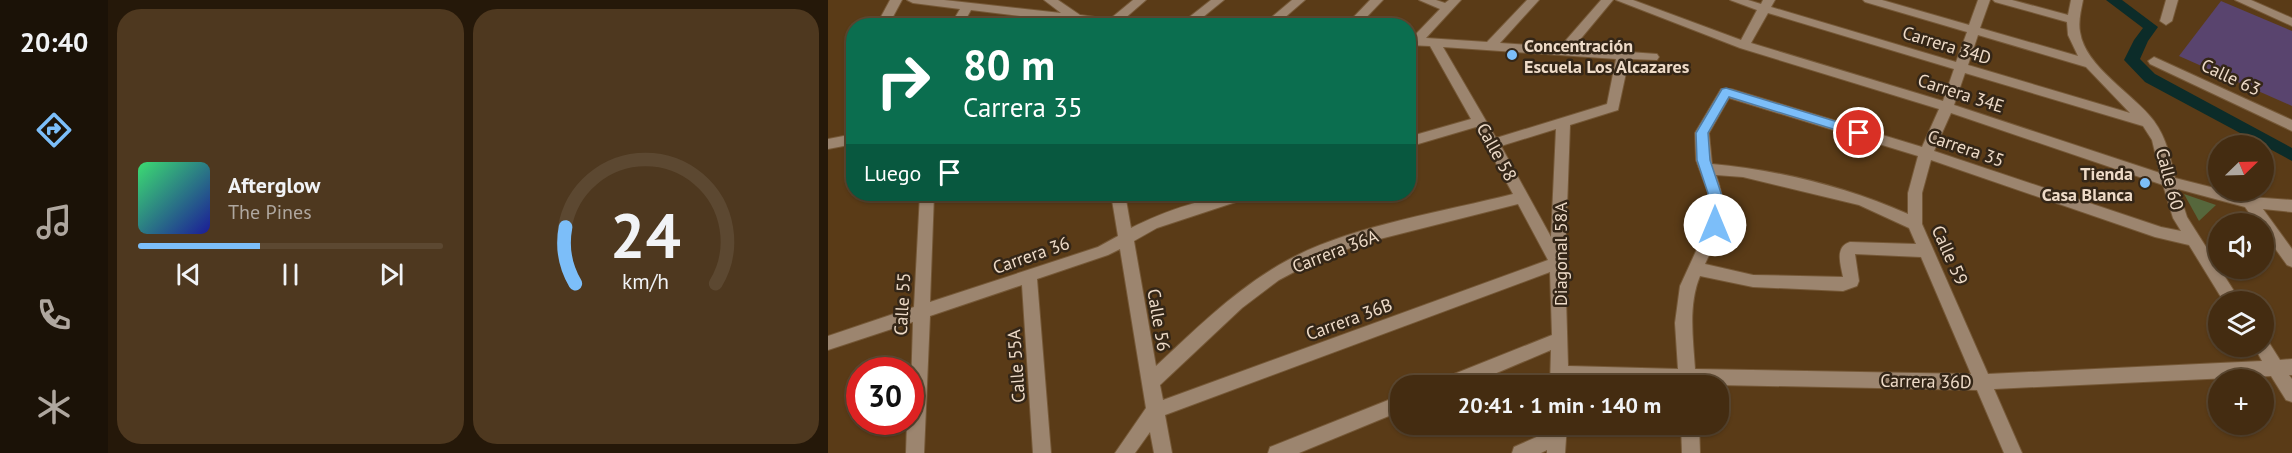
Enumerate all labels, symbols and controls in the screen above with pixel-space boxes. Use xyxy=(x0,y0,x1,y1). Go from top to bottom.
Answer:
street label: Carrera 34D xyxy=(1900,21,1994,69)
text: 20:40 xyxy=(20,25,88,59)
place label: Concentración Escuela Los Alcazares xyxy=(1524,34,1690,78)
text: 80 m xyxy=(963,37,1055,92)
icon: right xyxy=(864,42,942,120)
marker: Concentración Escuela Los Alcazares xyxy=(1505,48,1519,62)
street label: Calle 63 xyxy=(2198,53,2264,101)
street label: Carrera 34E xyxy=(1915,68,2007,118)
text: Carrera 35 xyxy=(963,90,1083,124)
pin xyxy=(1833,107,1884,158)
icon: directions xyxy=(33,109,75,151)
icon: arrive xyxy=(1842,116,1875,149)
street label: Calle 58 xyxy=(1472,119,1522,185)
street label: Carrera 35 xyxy=(1925,124,2007,172)
north arrow xyxy=(2208,135,2274,201)
map controls xyxy=(2208,135,2274,435)
street label: Calle 60 xyxy=(2151,146,2189,213)
icon: arrive xyxy=(933,156,966,189)
text: Luego xyxy=(864,159,921,187)
place label: Tienda Casa Blanca xyxy=(2042,162,2133,206)
text: Afterglow xyxy=(228,171,320,199)
marker: Tienda Casa Blanca xyxy=(2138,176,2152,190)
position arrow xyxy=(1683,193,1747,257)
text: 24 xyxy=(610,194,681,275)
text: The Pines xyxy=(228,199,312,225)
icon: music xyxy=(33,201,75,243)
street label: Diagonal 58A xyxy=(1549,202,1572,306)
button: sound xyxy=(2208,213,2274,279)
street label: Calle 59 xyxy=(1927,222,1973,288)
street label: Carrera 36A xyxy=(1289,224,1382,278)
street label: Carrera 36 xyxy=(990,231,1072,279)
icon: previous xyxy=(172,258,205,291)
icon: pause xyxy=(274,258,307,291)
icon: next xyxy=(375,258,408,291)
text: km/h xyxy=(622,267,669,295)
street label: Calle 55 xyxy=(889,272,915,336)
street label: Calle 56 xyxy=(1142,287,1176,353)
button: layers xyxy=(2208,291,2274,357)
street label: Carrera 36B xyxy=(1303,293,1395,345)
icon: phone xyxy=(33,294,75,336)
street label: Calle 55A xyxy=(1002,328,1030,403)
speed limit sign: 30 xyxy=(846,357,924,435)
street label: Carrera 36D xyxy=(1880,369,1972,393)
button: + xyxy=(2208,369,2274,435)
icon: climate xyxy=(33,386,75,428)
text: 20:41 · 1 min · 140 m xyxy=(1458,391,1661,419)

